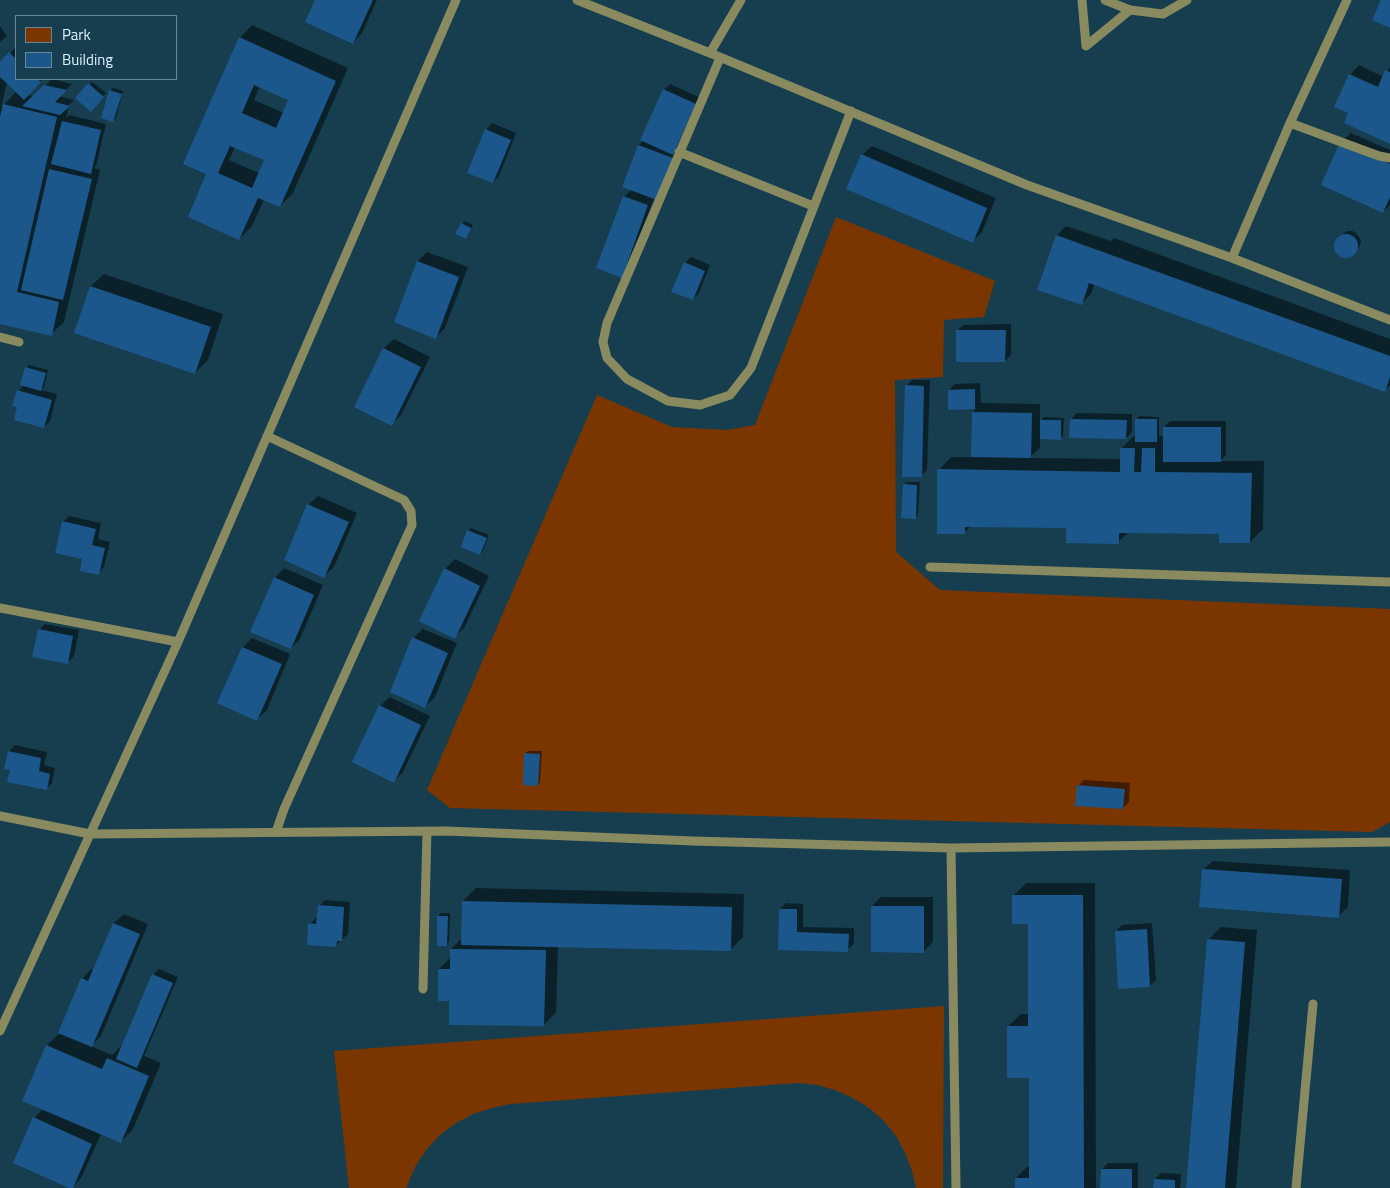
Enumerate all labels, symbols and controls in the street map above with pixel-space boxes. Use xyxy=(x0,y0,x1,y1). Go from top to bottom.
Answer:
legend xyxy=(15,15,178,80)
text: Park xyxy=(62,23,91,46)
text: Building xyxy=(62,48,113,71)

